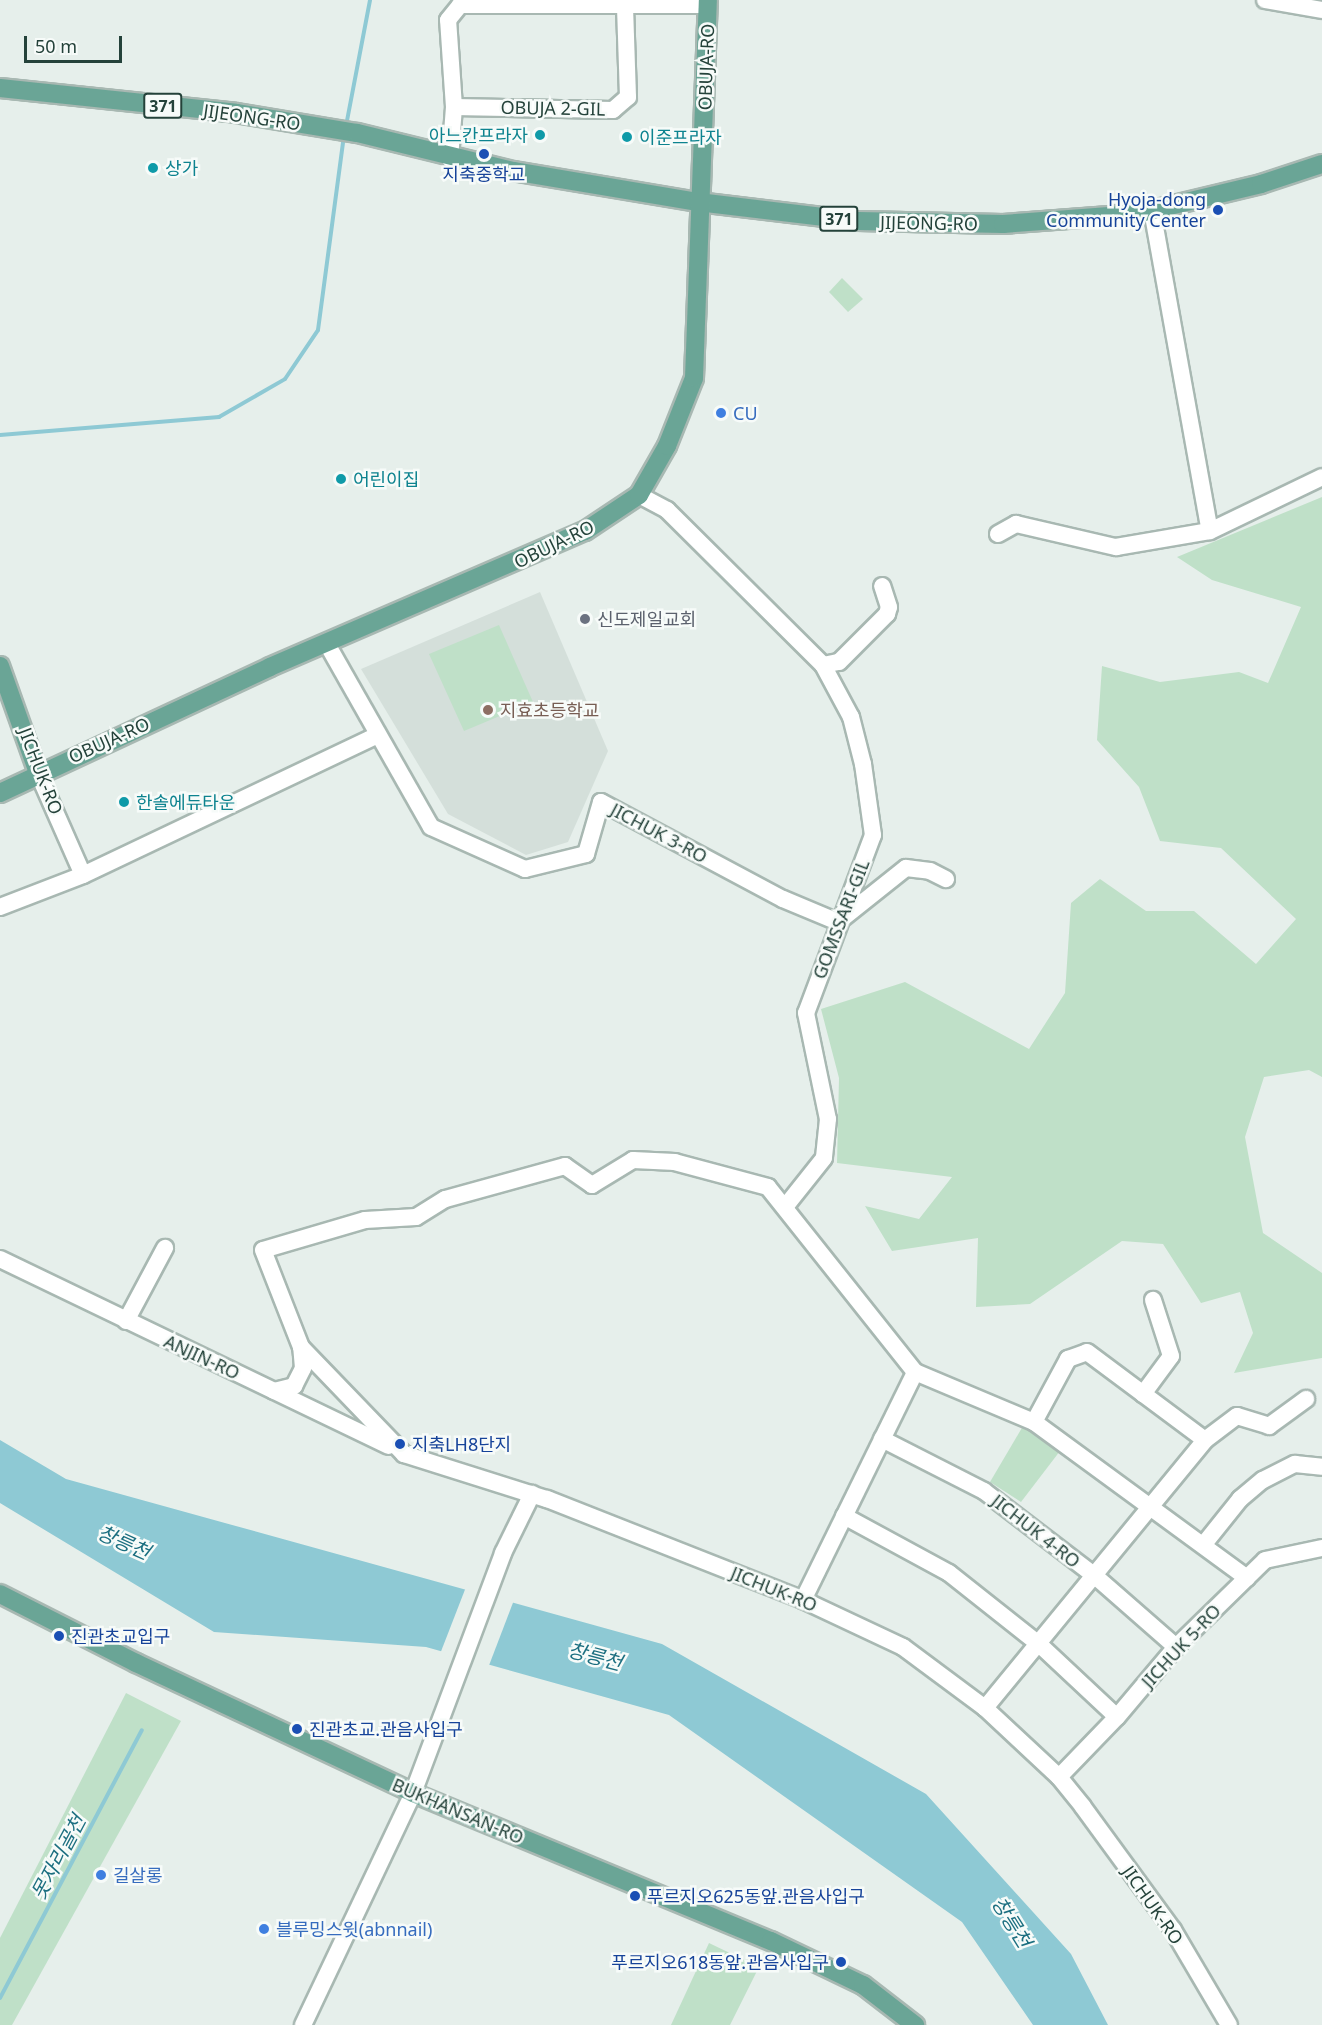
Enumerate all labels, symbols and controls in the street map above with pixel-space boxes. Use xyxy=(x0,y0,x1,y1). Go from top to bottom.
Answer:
street label: OBUJA-RO xyxy=(694,23,718,111)
scale bar xyxy=(27,24,124,62)
text: 50 m xyxy=(35,34,77,58)
road number: 371 xyxy=(142,93,184,119)
street label: OBUJA 2-GIL xyxy=(500,96,606,120)
street label: JIJEONG-RO xyxy=(202,99,302,135)
place label: 아느칸프라자 xyxy=(429,124,528,146)
place label: 이준프라자 xyxy=(639,126,722,148)
marker: 아느칸프라자 xyxy=(533,128,547,142)
marker: 이준프라자 xyxy=(620,130,634,144)
marker: 지축중학교 xyxy=(477,147,491,161)
place label: 상가 xyxy=(165,157,198,179)
marker: 상가 xyxy=(146,161,160,175)
place label: 지축중학교 xyxy=(443,163,525,185)
place label: Hyoja-dong Community Center xyxy=(1046,189,1206,232)
marker: Hyoja-dong Community Center xyxy=(1211,203,1225,217)
road number: 371 xyxy=(818,206,860,232)
street label: JIJEONG-RO xyxy=(880,211,978,235)
place label: CU xyxy=(733,402,758,424)
marker: CU xyxy=(714,406,728,420)
place label: 어린이집 xyxy=(353,468,419,490)
marker: 어린이집 xyxy=(334,472,348,486)
street label: OBUJA-RO xyxy=(510,515,598,573)
place label: 신도제일교회 xyxy=(597,608,696,630)
marker: 신도제일교회 xyxy=(578,612,592,626)
place label: 지효초등학교 xyxy=(500,699,599,721)
marker: 지효초등학교 xyxy=(481,703,495,717)
street label: OBUJA-RO xyxy=(65,713,153,767)
street label: JICHUK-RO xyxy=(15,725,67,817)
place label: 한솔에듀타운 xyxy=(136,791,235,813)
marker: 한솔에듀타운 xyxy=(117,795,131,809)
street label: JICHUK 3-RO xyxy=(607,799,711,867)
street label: GOMSSARI-GIL xyxy=(808,856,874,982)
street label: ANJIN-RO xyxy=(161,1330,243,1384)
place label: 지축LH8단지 xyxy=(412,1433,511,1455)
marker: 지축LH8단지 xyxy=(393,1437,407,1451)
street label: JICHUK 4-RO xyxy=(988,1490,1084,1572)
water label: 창릉천 xyxy=(94,1520,154,1564)
street label: JICHUK-RO xyxy=(728,1562,820,1616)
street label: JICHUK 5-RO xyxy=(1137,1600,1225,1692)
place label: 진관초교입구 xyxy=(71,1625,170,1647)
marker: 진관초교입구 xyxy=(52,1629,66,1643)
water label: 창릉천 xyxy=(565,1637,625,1675)
place label: 진관초교.관음사입구 xyxy=(309,1718,463,1740)
marker: 진관초교.관음사입구 xyxy=(290,1722,304,1736)
street label: BUKHANSAN-RO xyxy=(389,1774,527,1848)
water label: 못자리골천 xyxy=(26,1811,90,1903)
street label: JICHUK-RO xyxy=(1118,1862,1188,1948)
place label: 길살롱 xyxy=(113,1864,163,1886)
marker: 길살롱 xyxy=(94,1868,108,1882)
place label: 푸르지오625동앞.관음사입구 xyxy=(647,1885,865,1907)
marker: 푸르지오625동앞.관음사입구 xyxy=(628,1889,642,1903)
water label: 창릉천 xyxy=(987,1892,1037,1952)
place label: 블루밍스윗(abnnail) xyxy=(276,1918,432,1940)
marker: 블루밍스윗(abnnail) xyxy=(257,1922,271,1936)
place label: 푸르지오618동앞.관음사입구 xyxy=(611,1951,829,1973)
marker: 푸르지오618동앞.관음사입구 xyxy=(834,1955,848,1969)

